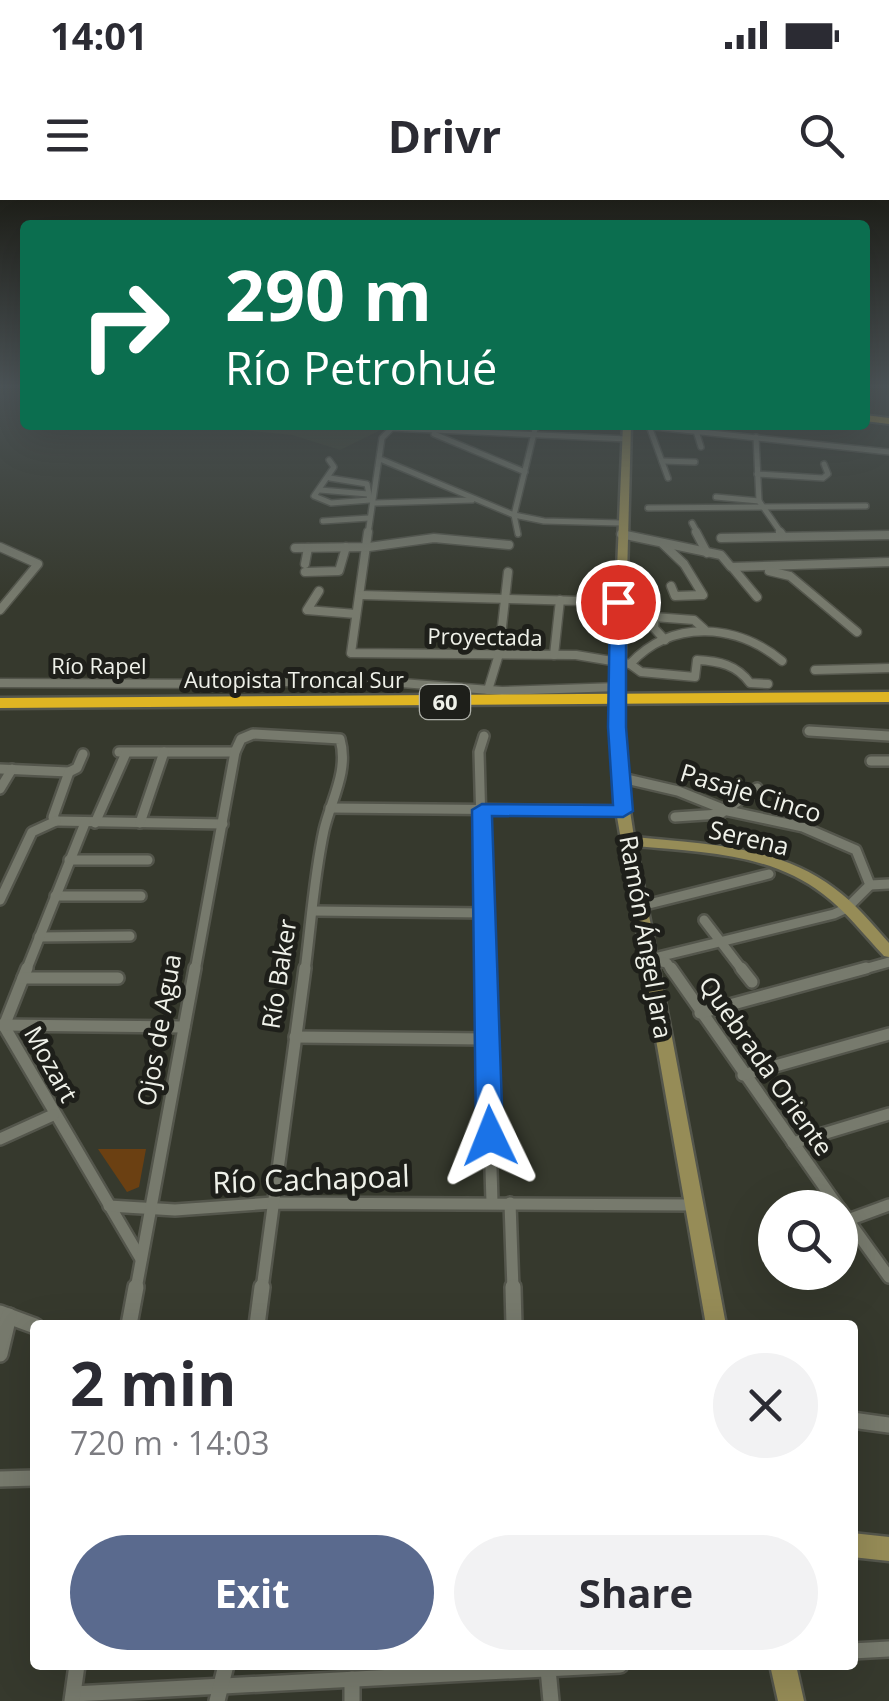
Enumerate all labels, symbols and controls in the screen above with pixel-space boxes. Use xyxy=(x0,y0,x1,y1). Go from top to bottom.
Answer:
text: 14:01 xyxy=(50,9,148,61)
text: Drivr xyxy=(388,105,501,166)
icon: menu xyxy=(40,108,95,163)
icon: search xyxy=(794,108,849,163)
text: 290 m xyxy=(225,246,432,342)
icon: right xyxy=(60,260,190,390)
text: Río Petrohué xyxy=(225,337,497,398)
pin xyxy=(576,560,661,645)
icon: arrive xyxy=(591,575,646,630)
street label: Proyectada xyxy=(427,620,543,652)
street label: Río Rapel xyxy=(51,650,147,680)
street label: Autopista Troncal Sur xyxy=(184,664,404,694)
road number: 60 xyxy=(420,685,470,719)
street label: Pasaje Cinco xyxy=(677,754,826,830)
street label: Serena xyxy=(706,811,793,863)
street label: Ramón Ángel Jara xyxy=(612,833,682,1041)
street label: Río Baker xyxy=(253,917,303,1031)
street label: Ojos de Agua xyxy=(128,951,188,1108)
street label: Quebrada Oriente xyxy=(692,969,842,1162)
street label: Mozart xyxy=(17,1019,87,1108)
position arrow xyxy=(438,1084,542,1188)
street label: Río Cachapoal xyxy=(212,1155,410,1202)
map controls xyxy=(758,1190,858,1290)
button: search xyxy=(758,1190,858,1290)
text: 2 min xyxy=(70,1342,237,1424)
button: close xyxy=(713,1353,818,1458)
text: 720 m · 14:03 xyxy=(70,1421,269,1464)
button: Exit xyxy=(70,1535,434,1650)
button: Share xyxy=(454,1535,818,1650)

